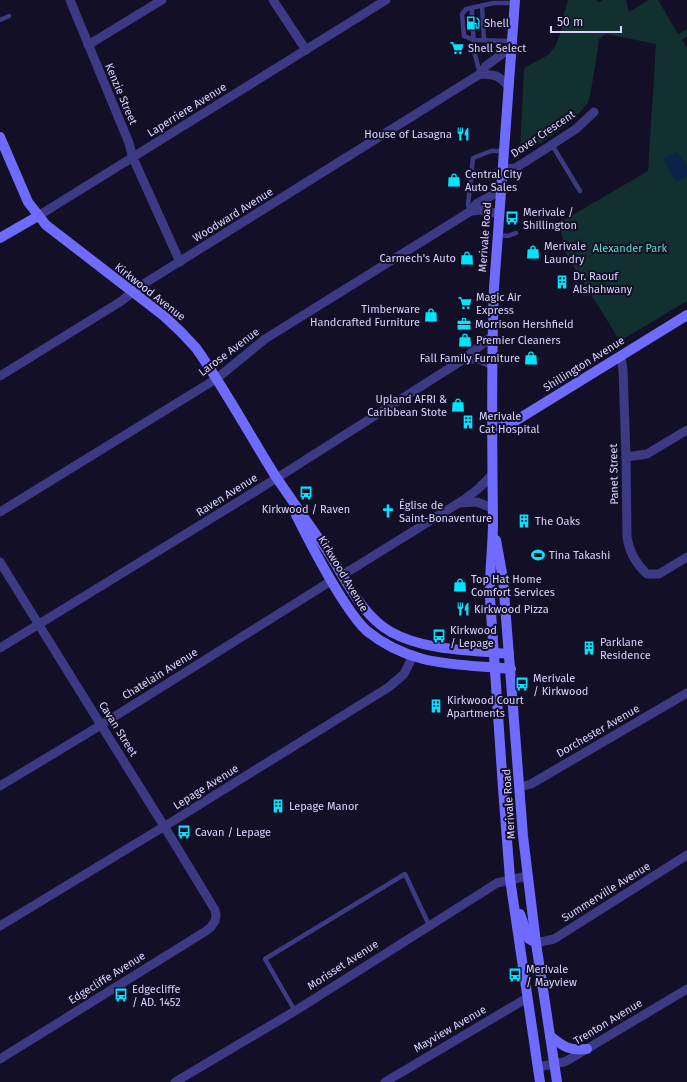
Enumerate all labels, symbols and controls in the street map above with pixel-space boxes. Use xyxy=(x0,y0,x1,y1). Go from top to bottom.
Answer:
scale bar xyxy=(551,8,621,34)
fuel station icon: Shell xyxy=(465,15,481,31)
text: 50 m xyxy=(557,15,583,29)
place label: Shell xyxy=(484,17,509,30)
supermarket icon: Shell Select xyxy=(449,40,465,56)
place label: Shell Select xyxy=(468,42,526,55)
street label: Kenzie Street xyxy=(102,61,140,127)
street label: Laperriere Avenue xyxy=(145,80,229,140)
street label: Dover Crescent xyxy=(508,108,578,160)
restaurant icon: House of Lasagna xyxy=(455,126,471,142)
place label: House of Lasagna xyxy=(364,128,452,141)
place label: Central City Auto Sales xyxy=(465,168,522,194)
shop icon: Central City Auto Sales xyxy=(446,172,462,188)
street label: Woodward Avenue xyxy=(191,185,275,245)
street label: Merivale Road xyxy=(476,201,494,273)
place label: Merivale / Shillington xyxy=(523,206,577,232)
bus stop icon: Merivale / Shillington xyxy=(504,210,520,226)
place label: Merivale Laundry xyxy=(544,240,586,266)
park label: Alexander Park xyxy=(593,242,668,255)
shop icon: Merivale Laundry xyxy=(525,244,541,260)
shop icon: Carmech's Auto xyxy=(459,250,475,266)
place label: Carmech's Auto xyxy=(379,252,456,265)
street label: Kirkwood Avenue xyxy=(112,260,188,324)
place label: Dr. Raouf Alshahwany xyxy=(573,270,633,296)
building icon: Dr. Raouf Alshahwany xyxy=(554,274,570,290)
place label: Magic Air Express xyxy=(476,291,522,317)
supermarket icon: Magic Air Express xyxy=(457,295,473,311)
place label: Timberware Handcrafted Furniture xyxy=(310,303,420,329)
shop icon: Timberware Handcrafted Furniture xyxy=(423,307,439,323)
office icon: Morrison Hershfield xyxy=(456,316,472,332)
place label: Morrison Hershfield xyxy=(475,318,574,331)
street label: Larose Avenue xyxy=(196,325,262,379)
shop icon: Premier Cleaners xyxy=(457,332,473,348)
place label: Premier Cleaners xyxy=(476,334,561,347)
street label: Shillington Avenue xyxy=(541,334,627,394)
shop icon: Fall Family Furniture xyxy=(523,350,539,366)
place label: Fall Family Furniture xyxy=(420,352,520,365)
place label: Upland AFRI & Caribbean Stote xyxy=(367,393,447,419)
shop icon: Upland AFRI & Caribbean Stote xyxy=(450,397,466,413)
place label: Merivale Cat Hospital xyxy=(479,410,540,436)
building icon: Merivale Cat Hospital xyxy=(460,414,476,430)
street label: Panet Street xyxy=(607,443,621,505)
street label: Raven Avenue xyxy=(194,471,260,519)
bus stop icon: Kirkwood / Raven xyxy=(298,485,314,501)
place label: Église de Saint-Bonaventure xyxy=(399,498,492,525)
place label: Kirkwood / Raven xyxy=(262,503,350,516)
church icon: Église de Saint-Bonaventure xyxy=(380,503,396,519)
building icon: The Oaks xyxy=(516,513,532,529)
place label: The Oaks xyxy=(535,515,580,528)
street label: Kirkwood Avenue xyxy=(315,534,371,614)
sports icon: Tina Takashi xyxy=(530,547,546,563)
place label: Tina Takashi xyxy=(549,549,610,562)
place label: Top Hat Home Comfort Services xyxy=(471,573,555,599)
shop icon: Top Hat Home Comfort Services xyxy=(452,577,468,593)
restaurant icon: Kirkwood Pizza xyxy=(455,601,471,617)
place label: Kirkwood Pizza xyxy=(474,603,549,616)
place label: Kirkwood / Lepage xyxy=(450,624,497,650)
bus stop icon: Kirkwood / Lepage xyxy=(431,628,447,644)
place label: Parklane Residence xyxy=(600,636,651,662)
building icon: Parklane Residence xyxy=(581,640,597,656)
street label: Chatelain Avenue xyxy=(120,646,200,702)
place label: Merivale / Kirkwood xyxy=(533,672,588,698)
bus stop icon: Merivale / Kirkwood xyxy=(514,676,530,692)
place label: Kirkwood Court Apartments xyxy=(447,694,524,720)
building icon: Kirkwood Court Apartments xyxy=(428,698,444,714)
street label: Cavan Street xyxy=(96,699,140,759)
street label: Dorchester Avenue xyxy=(554,702,642,760)
street label: Lepage Avenue xyxy=(171,762,241,812)
street label: Merivale Road xyxy=(500,768,518,840)
building icon: Lepage Manor xyxy=(270,798,286,814)
place label: Lepage Manor xyxy=(289,800,359,813)
bus stop icon: Cavan / Lepage xyxy=(176,824,192,840)
place label: Cavan / Lepage xyxy=(195,826,271,839)
street label: Summerville Avenue xyxy=(559,860,653,924)
street label: Morisset Avenue xyxy=(305,937,381,993)
street label: Edgecliffe Avenue xyxy=(66,949,148,1007)
place label: Merivale / Mayview xyxy=(526,963,577,989)
bus stop icon: Merivale / Mayview xyxy=(507,967,523,983)
place label: Edgecliffe / AD. 1452 xyxy=(132,983,181,1009)
bus stop icon: Edgecliffe / AD. 1452 xyxy=(113,987,129,1003)
street label: Trenton Avenue xyxy=(571,996,645,1048)
street label: Mayview Avenue xyxy=(411,1003,489,1055)

